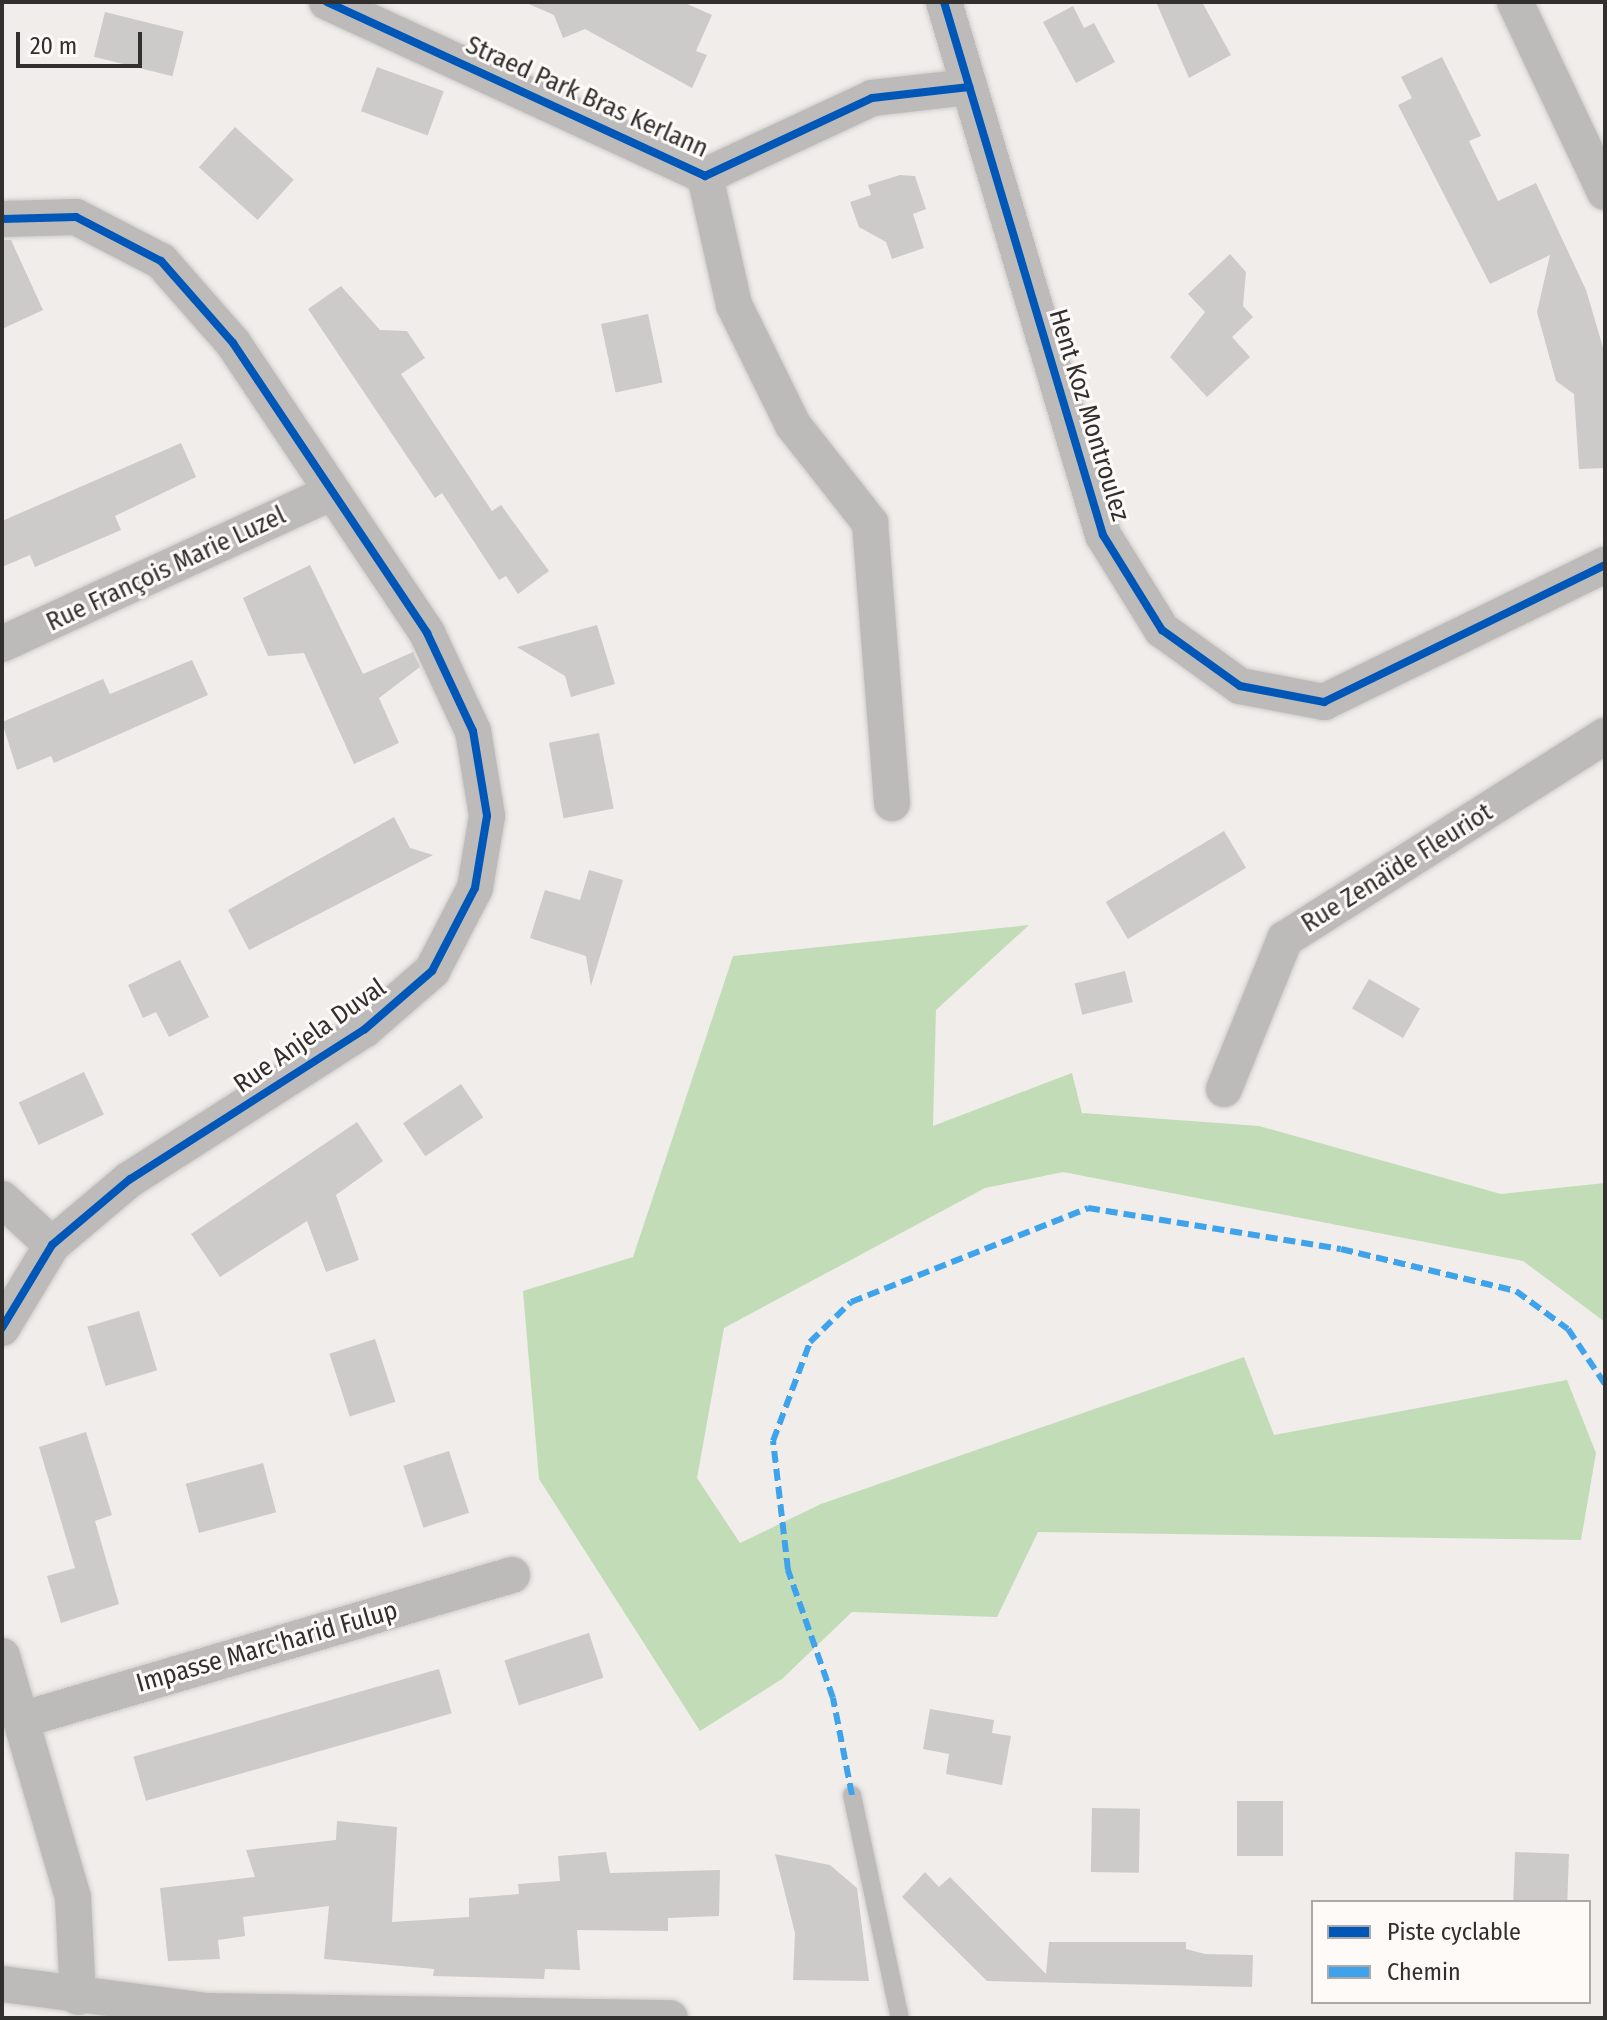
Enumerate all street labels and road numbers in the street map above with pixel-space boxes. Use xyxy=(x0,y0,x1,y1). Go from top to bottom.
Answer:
street label: Straed Park Bras Kerlann xyxy=(461,29,713,165)
street label: Hent Koz Montroulez xyxy=(1042,305,1136,525)
street label: Rue François Marie Luzel xyxy=(41,500,291,638)
street label: Rue Zenaïde Fleuriot xyxy=(1296,797,1498,939)
street label: Rue Anjela Duval xyxy=(228,972,392,1100)
street label: Impasse Marc'harid Fulup xyxy=(133,1595,401,1699)

